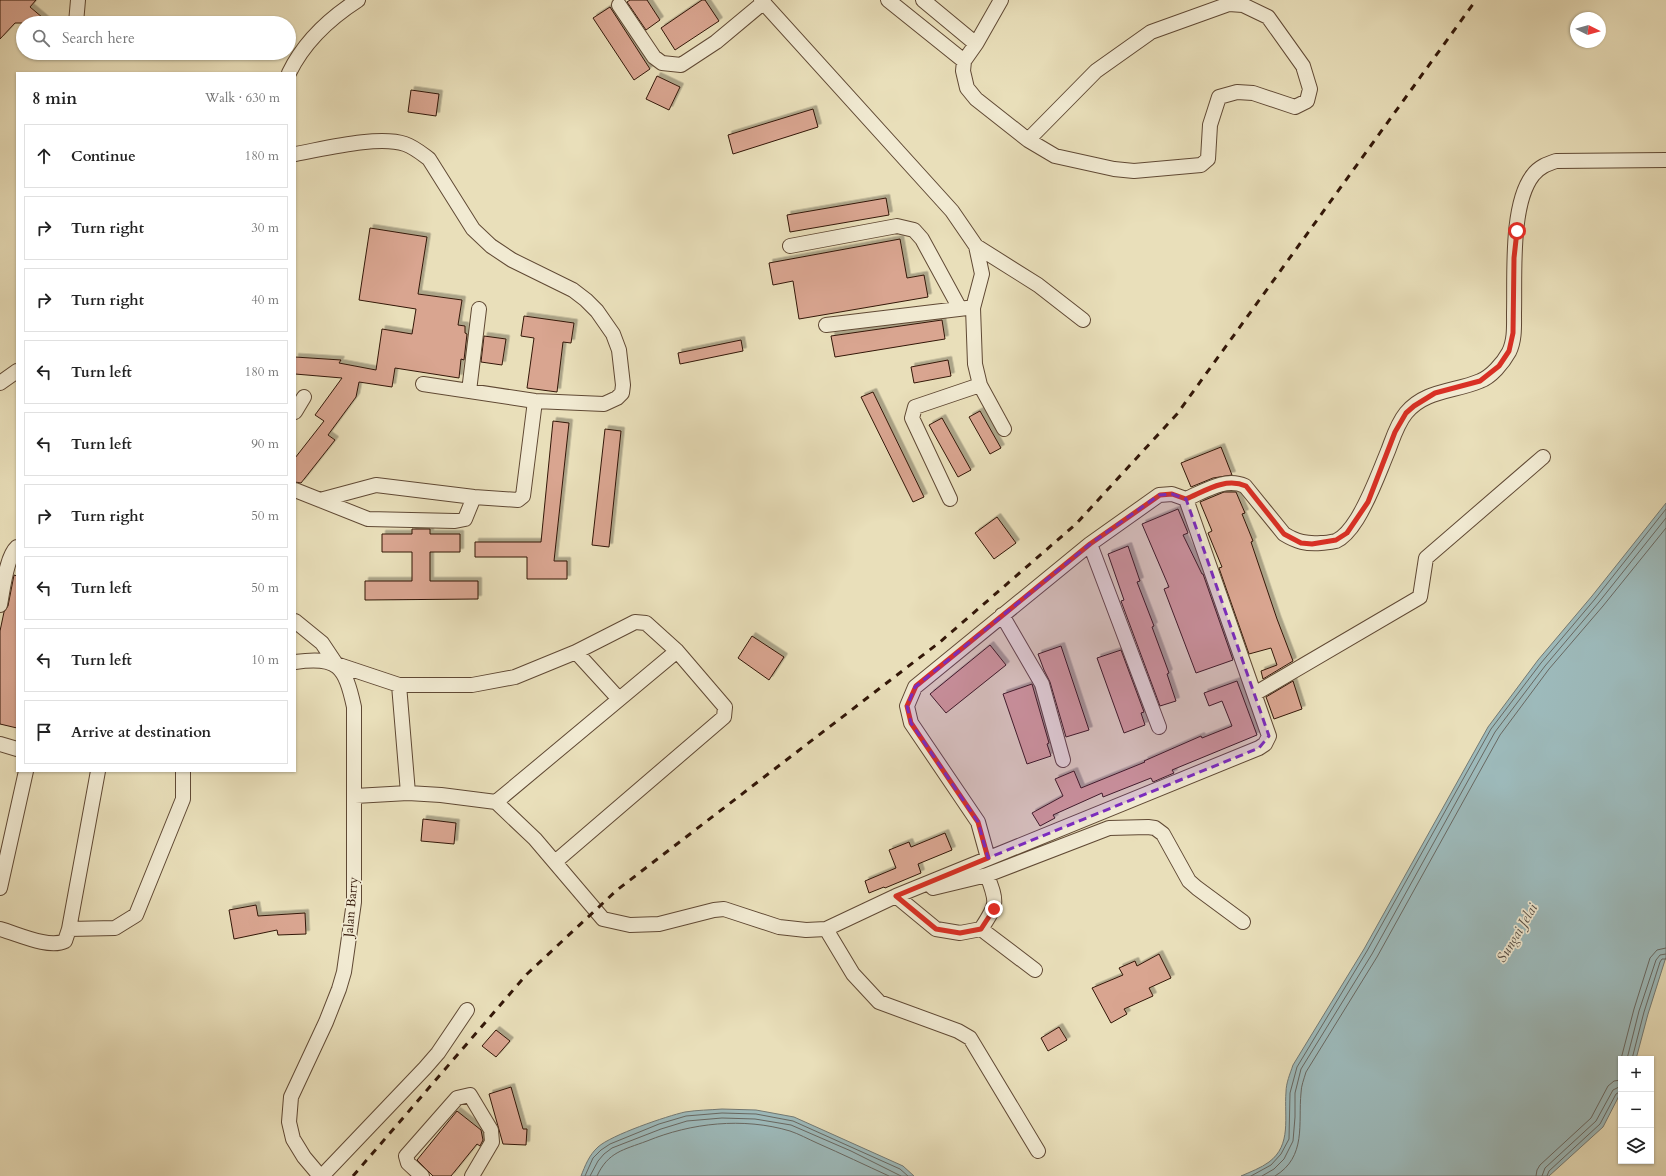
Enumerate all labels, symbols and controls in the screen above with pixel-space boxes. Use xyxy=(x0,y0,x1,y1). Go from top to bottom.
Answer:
north arrow xyxy=(1570,12,1606,48)
search box xyxy=(16,16,296,60)
icon: search xyxy=(30,27,52,49)
text: Search here xyxy=(62,28,135,48)
text: 8 min xyxy=(32,87,77,110)
text: Walk · 630 m xyxy=(205,89,280,107)
icon: ahead xyxy=(33,145,55,167)
text: Continue xyxy=(71,146,136,166)
text: 180 m xyxy=(245,147,279,165)
icon: right xyxy=(33,217,55,239)
text: Turn right xyxy=(71,218,144,238)
text: 30 m xyxy=(251,219,279,237)
route start xyxy=(1508,222,1526,240)
icon: right xyxy=(33,289,55,311)
text: Turn right xyxy=(71,290,144,310)
text: 40 m xyxy=(251,291,279,309)
icon: left xyxy=(33,361,55,383)
text: Turn left xyxy=(71,362,132,382)
text: 180 m xyxy=(245,363,279,381)
icon: left xyxy=(33,433,55,455)
text: Turn left xyxy=(71,434,132,454)
text: 90 m xyxy=(251,435,279,453)
icon: right xyxy=(33,505,55,527)
text: Turn right xyxy=(71,506,144,526)
text: 50 m xyxy=(251,507,279,525)
icon: left xyxy=(33,577,55,599)
text: Turn left xyxy=(71,578,132,598)
text: 50 m xyxy=(251,579,279,597)
icon: left xyxy=(33,649,55,671)
text: Turn left xyxy=(71,650,132,670)
text: 10 m xyxy=(251,651,279,669)
icon: arrive xyxy=(33,721,55,743)
text: Arrive at destination xyxy=(71,722,211,742)
street label: Jalan Barry xyxy=(339,876,363,940)
route end xyxy=(985,900,1003,918)
water label: Sungai Jelai xyxy=(1492,900,1542,966)
map controls xyxy=(1618,1056,1654,1164)
button: + xyxy=(1618,1056,1654,1092)
button: − xyxy=(1618,1092,1654,1128)
button: layers xyxy=(1618,1128,1654,1164)

